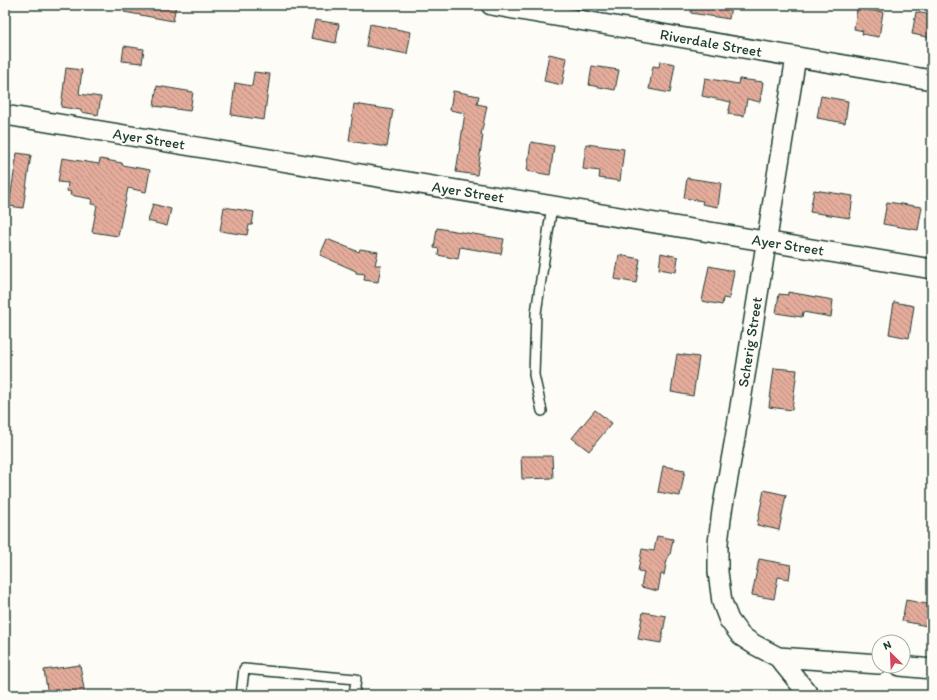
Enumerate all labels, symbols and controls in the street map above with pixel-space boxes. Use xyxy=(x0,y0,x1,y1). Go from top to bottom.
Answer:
street label: Riverdale Street xyxy=(659,25,764,61)
street label: Ayer Street xyxy=(112,124,187,154)
street label: Ayer Street xyxy=(431,177,506,207)
street label: Ayer Street xyxy=(751,230,826,260)
street label: Scherig Street xyxy=(734,295,766,388)
north arrow xyxy=(871,634,911,674)
text: N xyxy=(881,638,893,653)

